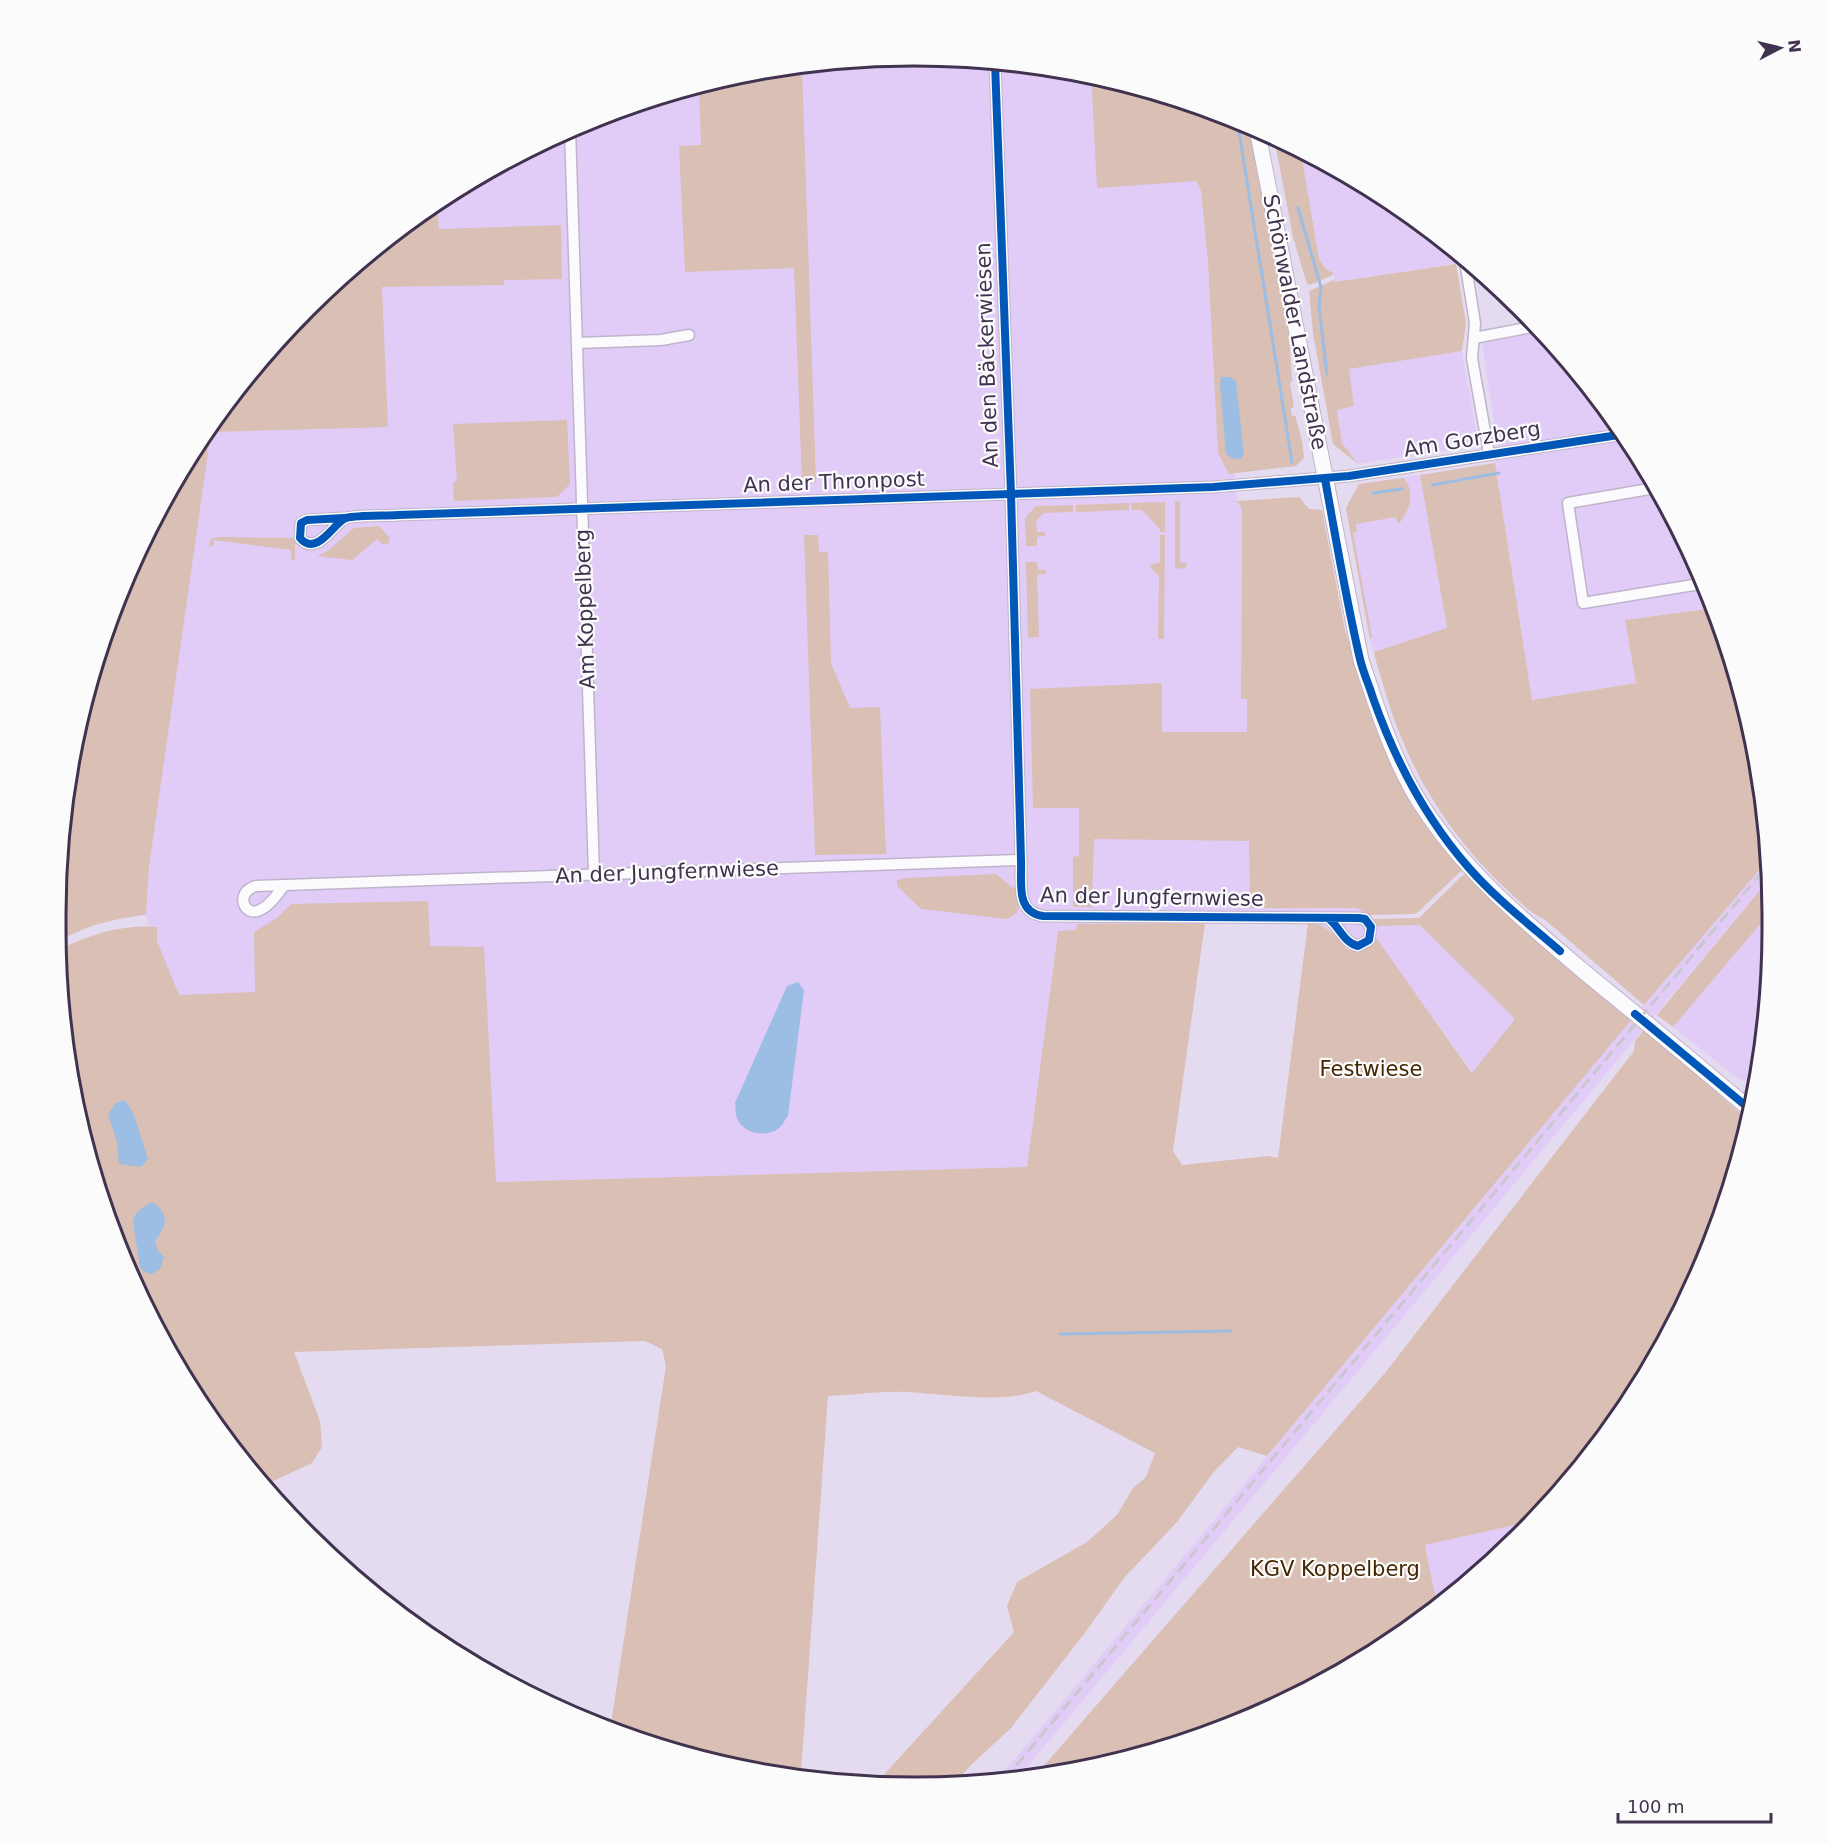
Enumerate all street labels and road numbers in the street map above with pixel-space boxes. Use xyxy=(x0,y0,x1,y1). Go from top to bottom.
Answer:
street label: Schönwalder Landstraße xyxy=(1258,192,1332,452)
street label: An den Bäckerwiesen xyxy=(971,242,1003,468)
street label: Am Gorzberg xyxy=(1402,416,1542,462)
street label: An der Thronpost xyxy=(743,467,925,497)
street label: Am Koppelberg xyxy=(570,528,600,690)
street label: An der Jungfernwiese xyxy=(555,856,779,888)
street label: An der Jungfernwiese xyxy=(1040,883,1264,911)

